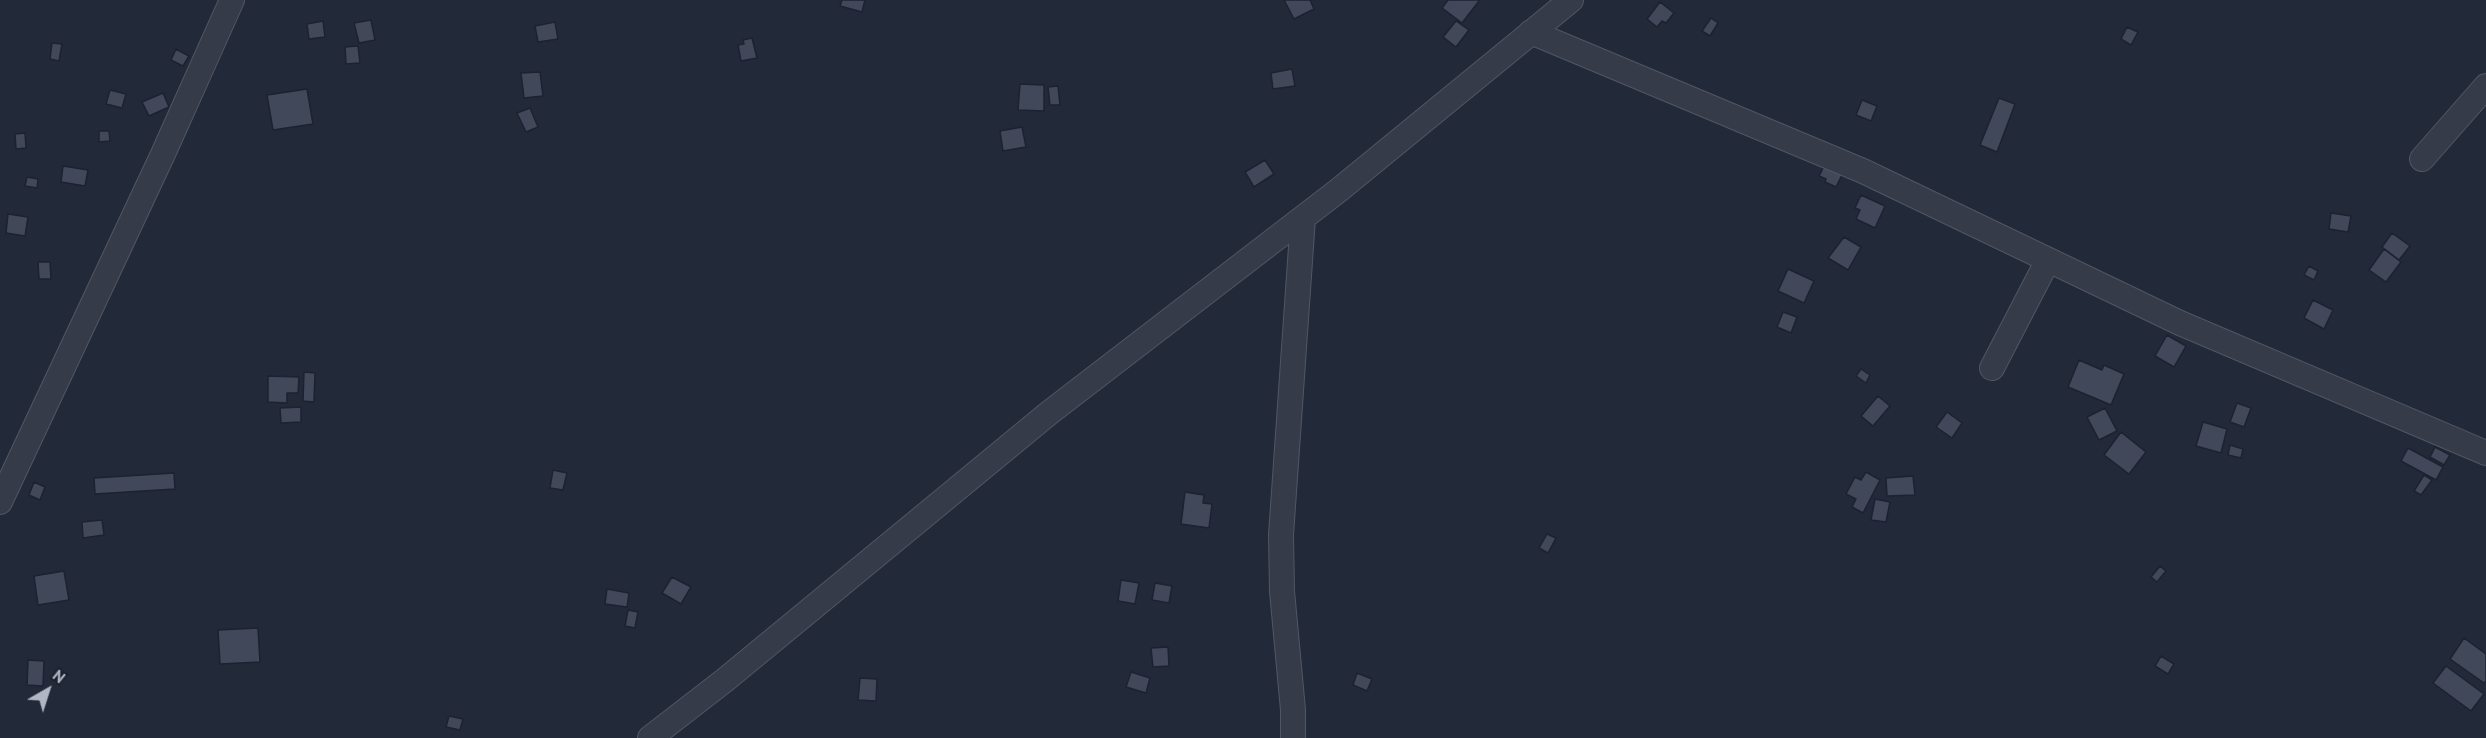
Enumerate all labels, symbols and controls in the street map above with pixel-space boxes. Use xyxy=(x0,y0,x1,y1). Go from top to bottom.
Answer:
north arrow xyxy=(18,660,78,720)
text: N xyxy=(49,665,70,687)

